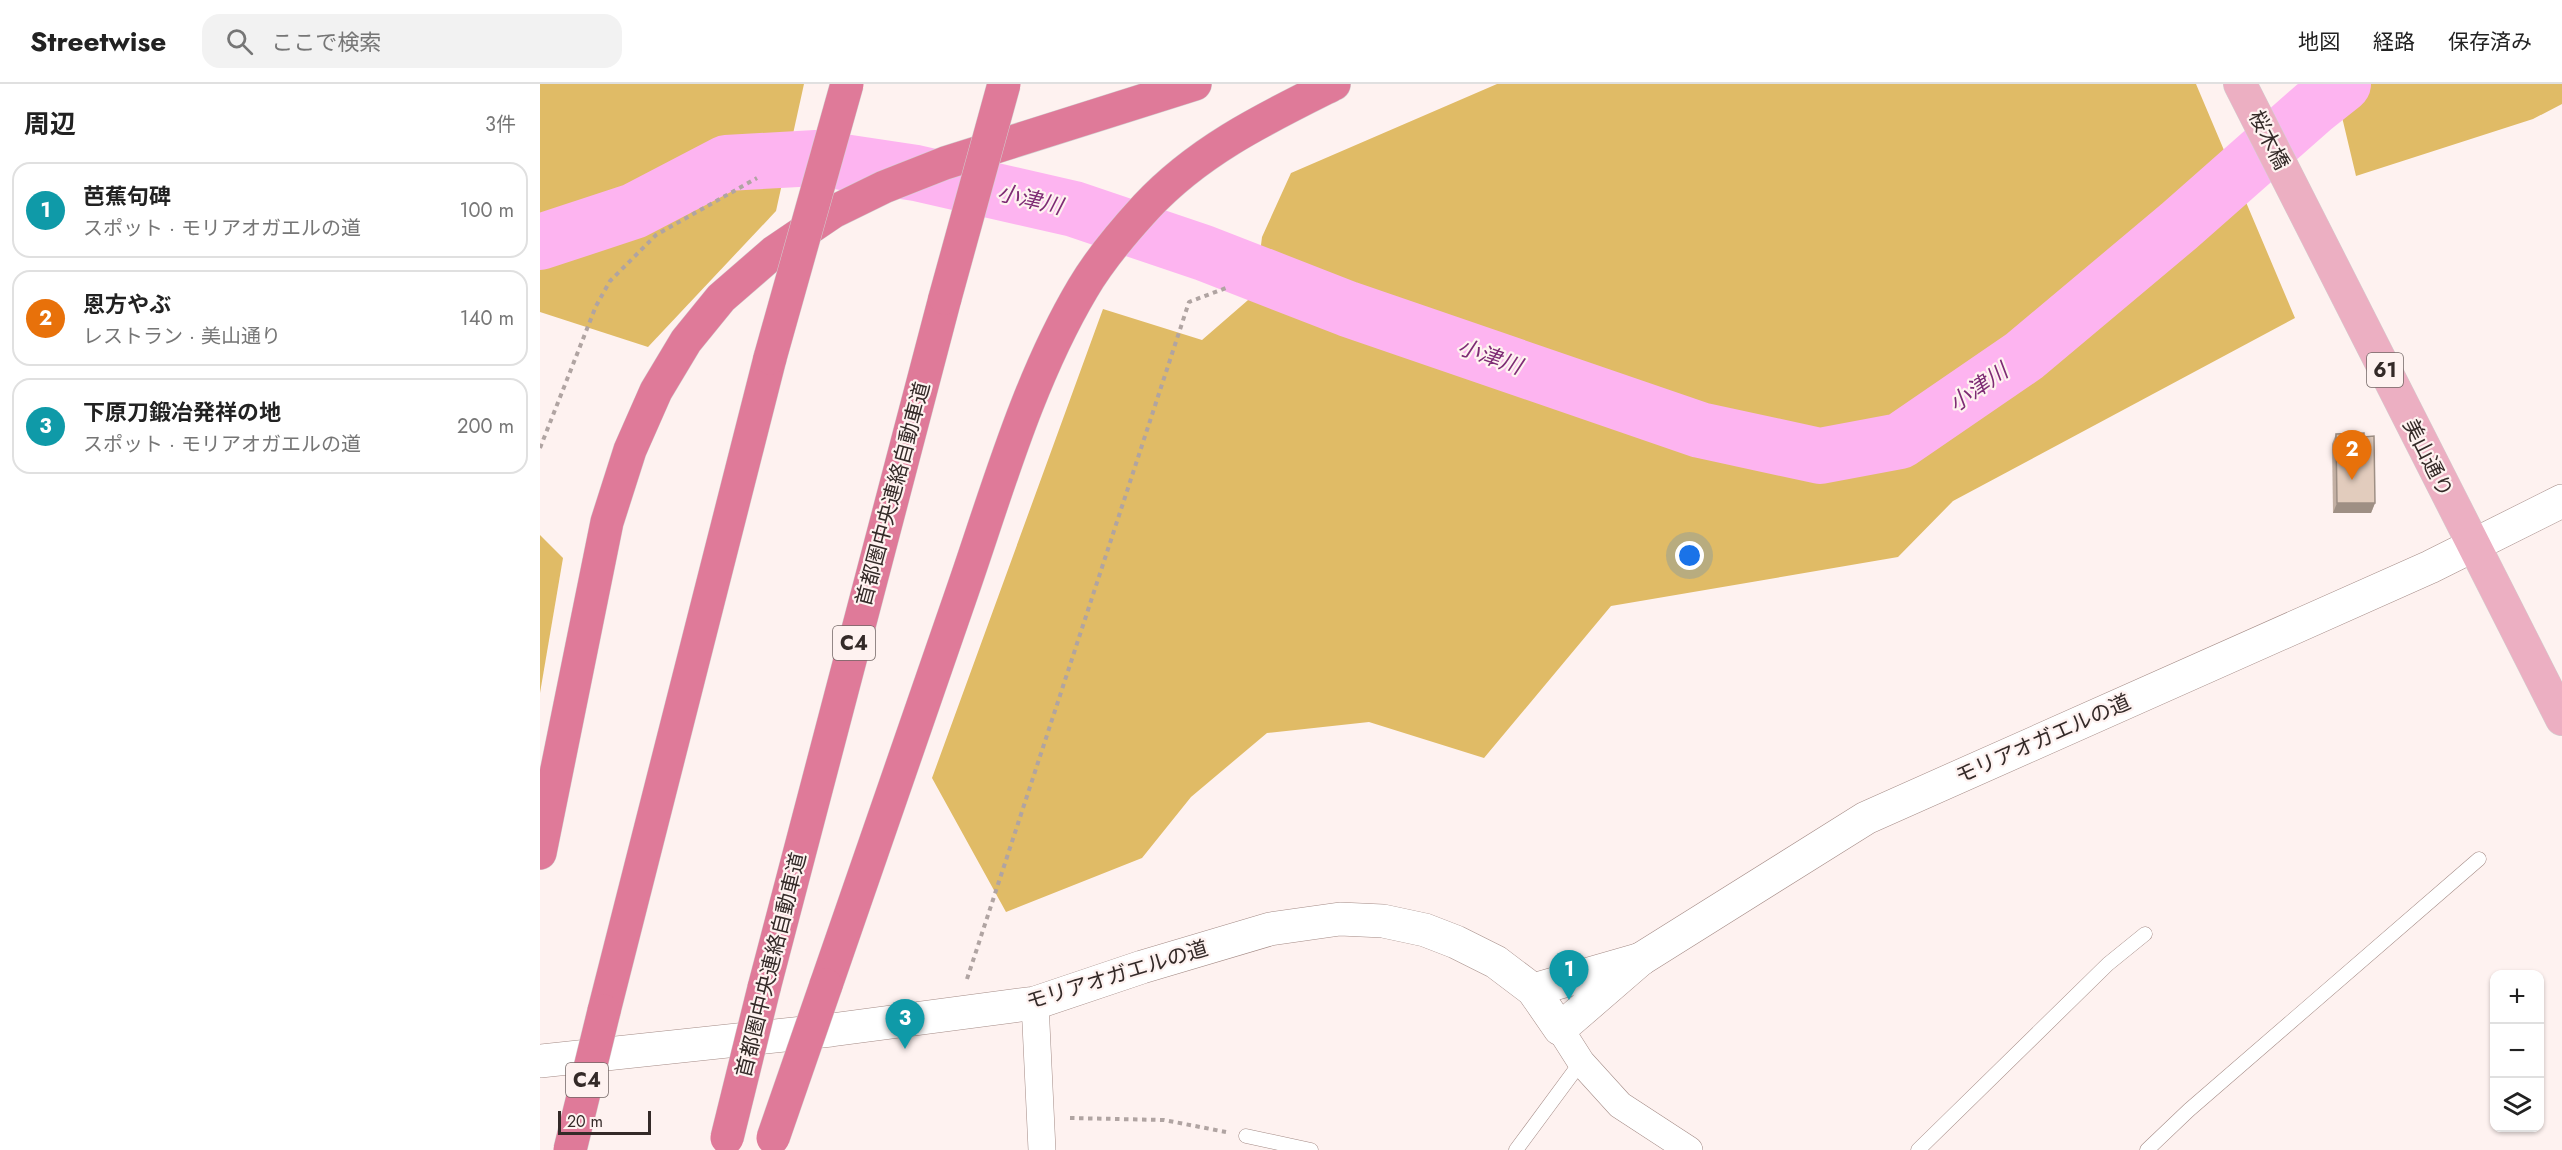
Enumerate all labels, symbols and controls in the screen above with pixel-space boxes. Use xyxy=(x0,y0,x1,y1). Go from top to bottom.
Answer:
search box xyxy=(202,14,622,68)
text: Streetwise xyxy=(30,21,166,62)
icon: search xyxy=(223,25,256,58)
text: ここで検索 xyxy=(271,26,381,58)
text: 地図 xyxy=(2298,27,2340,57)
text: 経路 xyxy=(2373,27,2415,57)
text: 保存済み xyxy=(2448,27,2532,57)
text: 周辺 xyxy=(24,105,76,143)
street label: 桜木橋 xyxy=(2241,105,2297,175)
text: 3件 xyxy=(485,110,516,139)
water label: 小津川 xyxy=(994,176,1068,222)
text: 芭蕉句碑 xyxy=(83,180,171,212)
text: 1 xyxy=(40,196,51,225)
text: 100 m xyxy=(459,196,514,225)
text: スポット · モリアオガエルの道 xyxy=(83,214,361,243)
text: 恩方やぶ xyxy=(83,288,171,320)
text: 2 xyxy=(39,304,52,333)
text: 140 m xyxy=(460,304,514,333)
text: レストラン · 美山通り xyxy=(83,322,281,351)
water label: 小津川 xyxy=(1454,330,1528,383)
road number: 61 xyxy=(2367,353,2403,387)
water label: 小津川 xyxy=(1942,354,2016,419)
street label: 首都圏中央連絡自動車道 xyxy=(849,379,937,609)
text: 下原刀鍛冶発祥の地 xyxy=(83,396,281,428)
text: 3 xyxy=(39,412,52,441)
text: 200 m xyxy=(457,412,514,441)
street label: 美山通り xyxy=(2396,414,2460,502)
text: スポット · モリアオガエルの道 xyxy=(83,430,361,459)
pin: 2 xyxy=(2332,430,2372,480)
your location xyxy=(1675,541,1704,570)
road number: C4 xyxy=(833,626,875,660)
street label: モリアオガエルの道 xyxy=(1951,687,2135,791)
street label: 首都圏中央連絡自動車道 xyxy=(729,849,813,1081)
street label: モリアオガエルの道 xyxy=(1022,933,1212,1017)
pin: 1 xyxy=(1550,950,1588,1000)
map controls xyxy=(2490,970,2544,1132)
button: + xyxy=(2490,970,2544,1024)
pin: 3 xyxy=(886,1000,925,1049)
button: − xyxy=(2490,1024,2544,1078)
road number: C4 xyxy=(566,1063,608,1097)
button: layers xyxy=(2490,1078,2544,1132)
scale bar xyxy=(558,1108,651,1136)
text: 20 m xyxy=(567,1110,603,1133)

